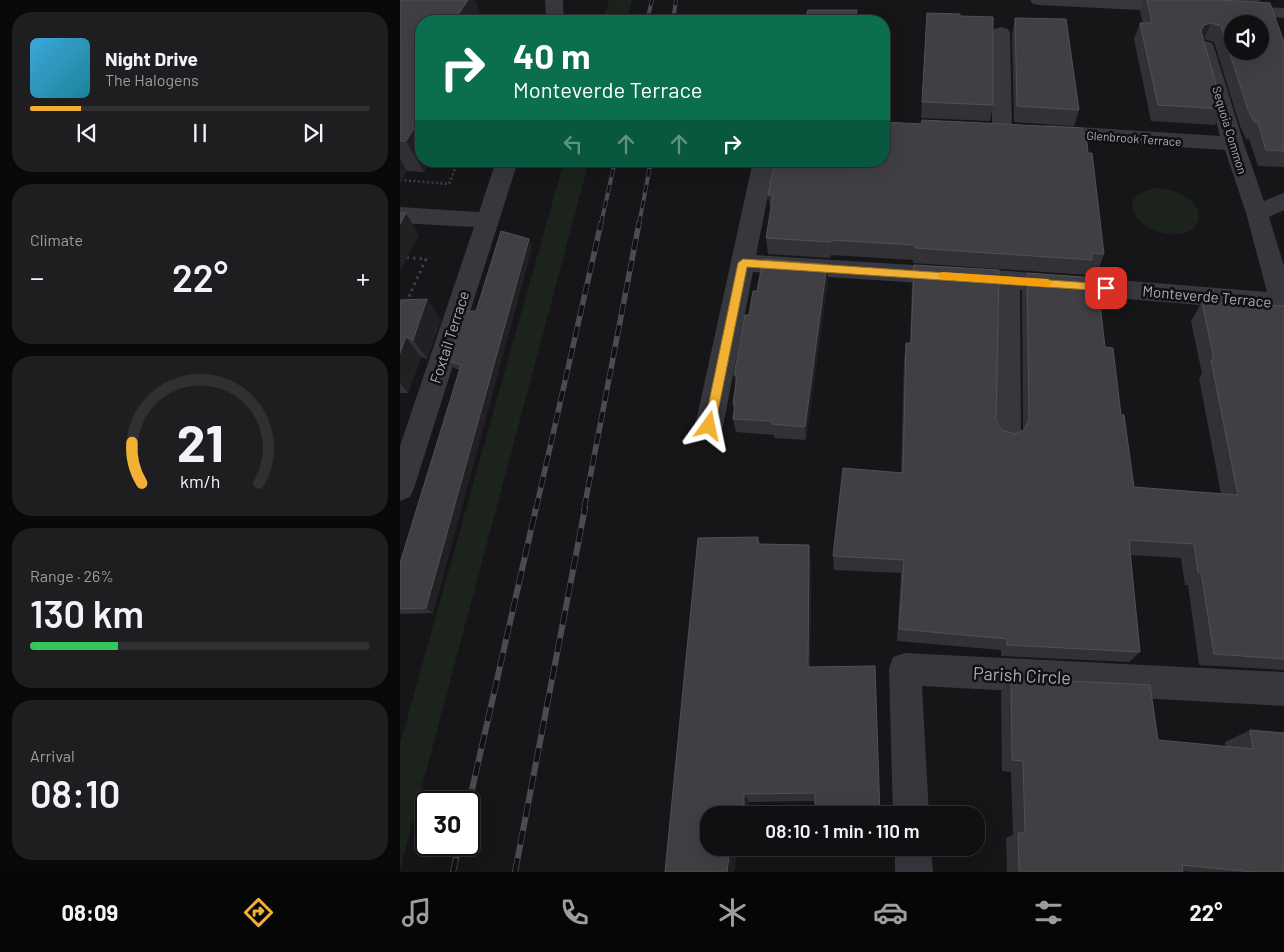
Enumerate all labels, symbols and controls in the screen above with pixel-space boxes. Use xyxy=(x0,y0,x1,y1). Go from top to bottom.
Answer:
map controls xyxy=(1224,15,1269,60)
button: sound xyxy=(1224,15,1269,60)
text: 40 m xyxy=(513,34,590,76)
icon: right xyxy=(430,35,495,100)
text: Night Drive xyxy=(105,47,198,70)
text: The Halogens xyxy=(105,70,199,89)
text: Monteverde Terrace xyxy=(513,76,703,102)
street label: Sequoia Common xyxy=(1210,84,1250,176)
icon: previous xyxy=(73,119,101,147)
icon: pause xyxy=(186,119,214,147)
icon: next xyxy=(299,119,327,147)
street label: Glenbrook Terrace xyxy=(1086,128,1182,148)
icon: left xyxy=(559,130,587,158)
icon: ahead xyxy=(612,130,640,158)
icon: ahead xyxy=(665,130,693,158)
icon: right xyxy=(718,130,746,158)
text: Climate xyxy=(30,230,83,249)
text: 22° xyxy=(172,254,228,300)
text: − xyxy=(30,260,44,294)
text: + xyxy=(356,260,370,294)
pin xyxy=(1085,267,1127,309)
icon: arrive xyxy=(1092,274,1120,302)
street label: Monteverde Terrace xyxy=(1142,281,1272,311)
street label: Foxtail Terrace xyxy=(426,288,472,386)
position arrow xyxy=(682,399,734,451)
text: 21 xyxy=(176,410,224,472)
text: km/h xyxy=(180,470,220,492)
text: Range · 26% xyxy=(30,566,114,585)
text: 130 km xyxy=(30,590,144,636)
street label: Parish Circle xyxy=(972,661,1072,689)
text: Arrival xyxy=(30,746,75,765)
text: 08:10 xyxy=(30,770,120,816)
speed limit sign: 30 xyxy=(415,791,480,856)
text: 08:10 · 1 min · 110 m xyxy=(765,819,920,842)
icon: directions xyxy=(241,895,276,930)
icon: music xyxy=(399,895,434,930)
icon: phone xyxy=(557,895,592,930)
icon: climate xyxy=(715,895,750,930)
icon: car xyxy=(873,895,908,930)
icon: filters xyxy=(1031,895,1066,930)
text: 08:09 xyxy=(62,899,118,925)
text: 22° xyxy=(1190,899,1222,925)

